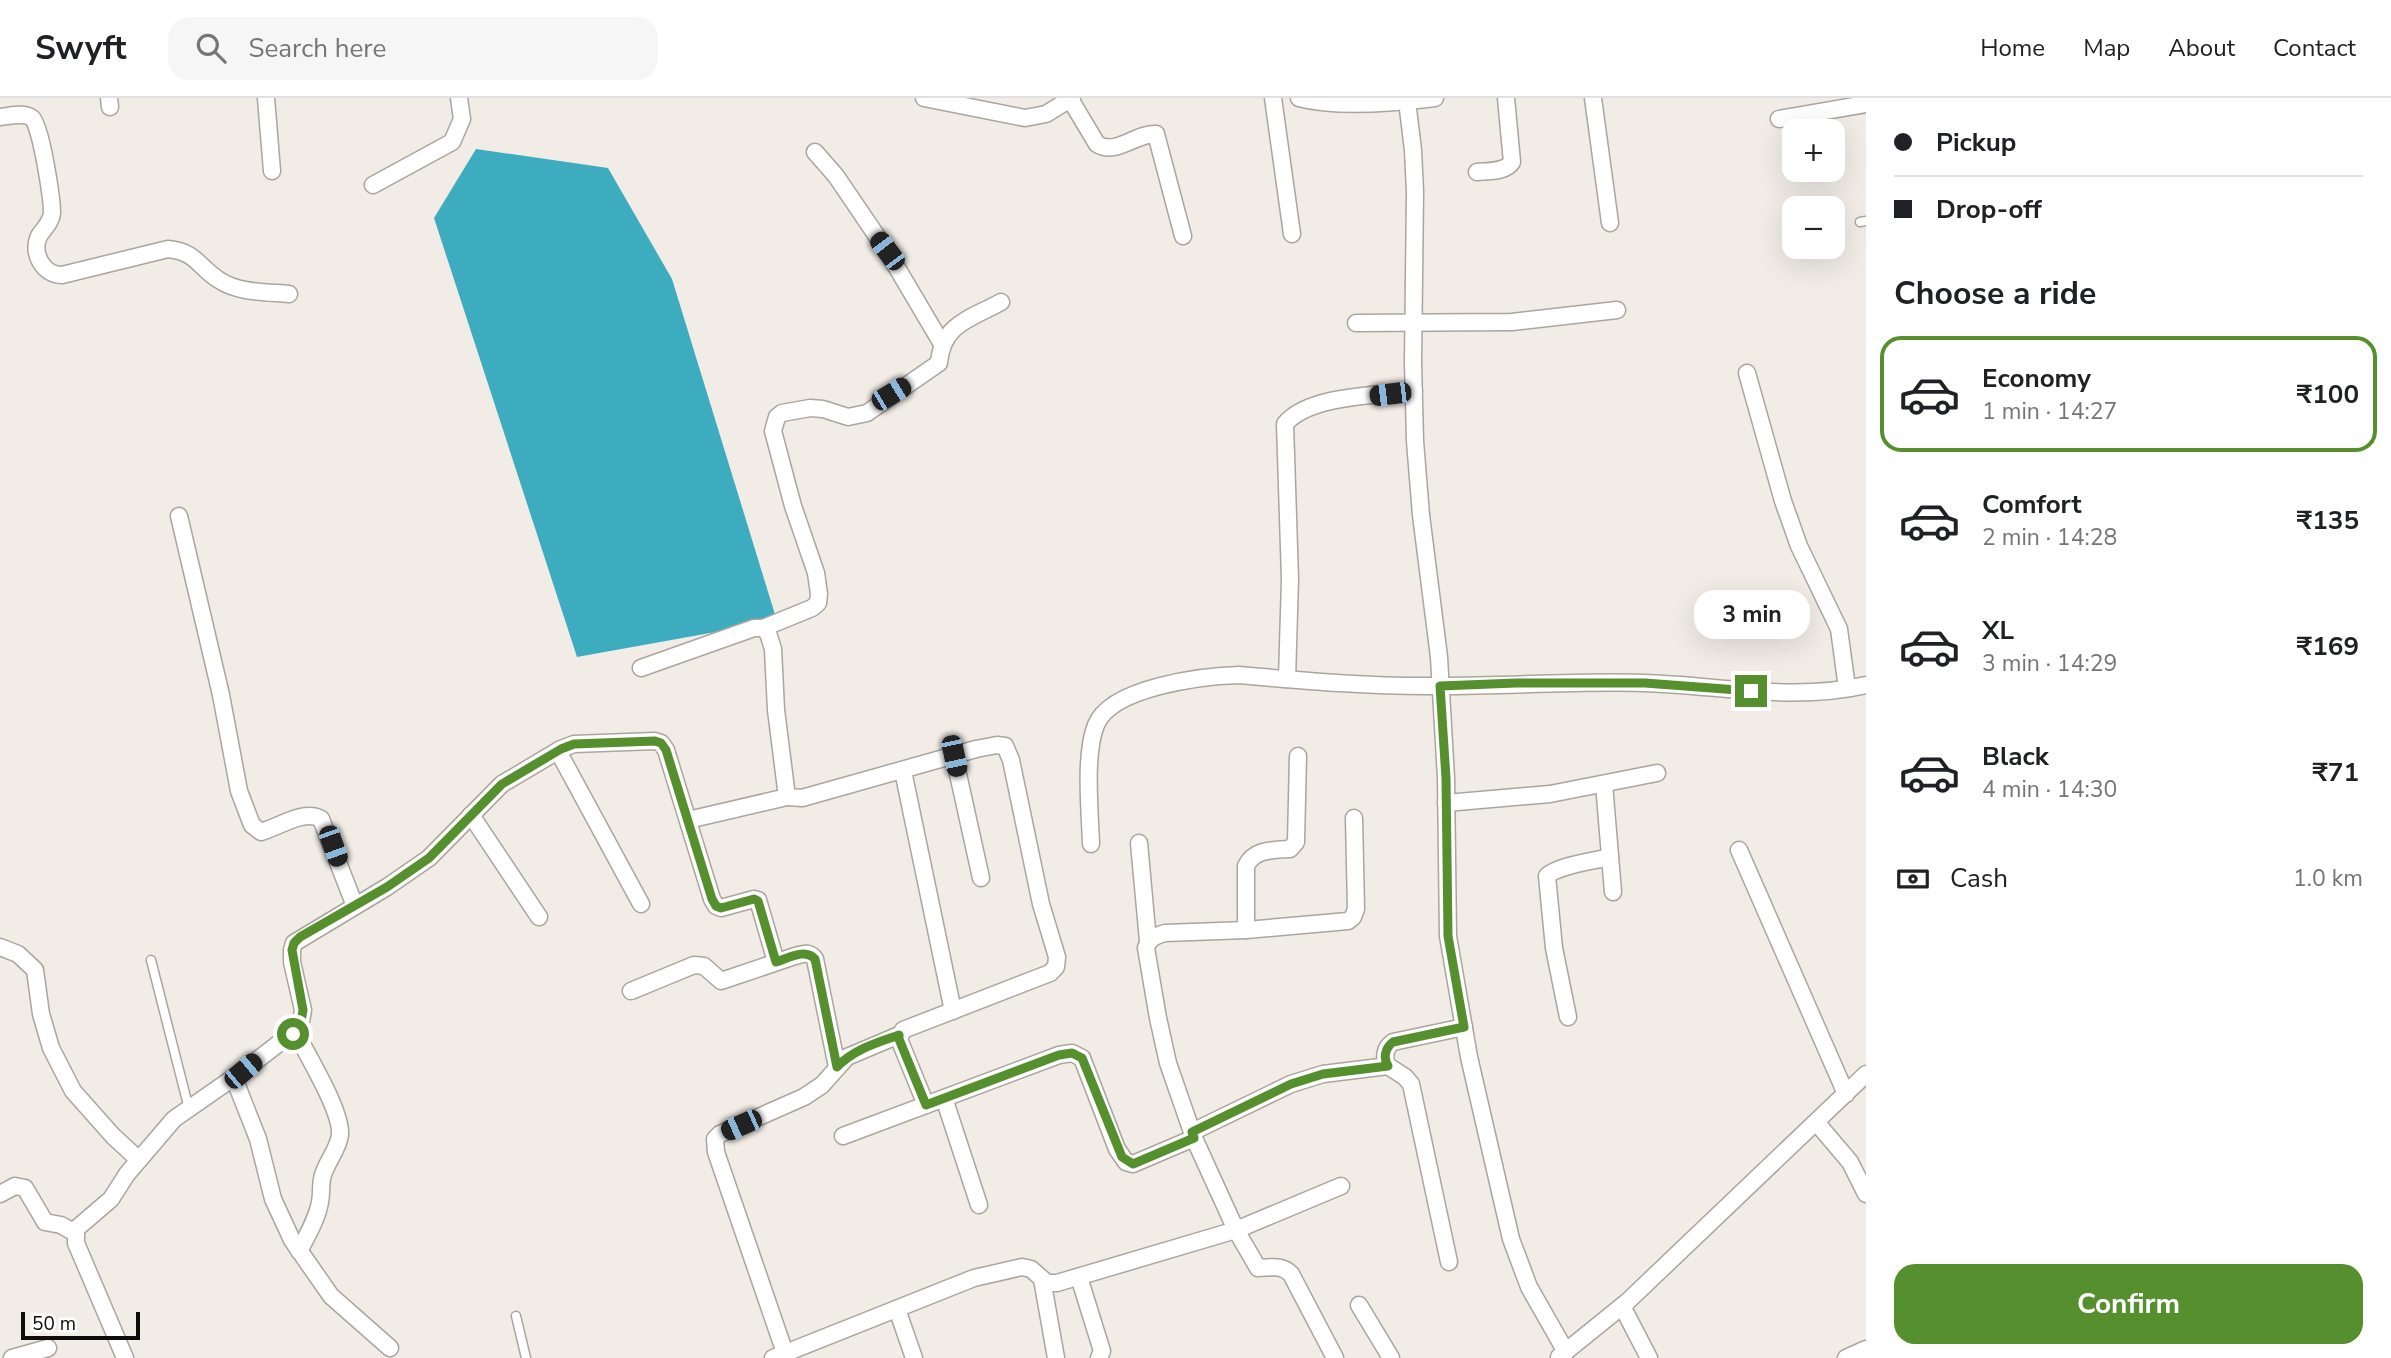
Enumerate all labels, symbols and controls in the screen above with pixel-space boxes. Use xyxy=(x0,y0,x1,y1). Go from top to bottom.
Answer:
search box xyxy=(168,17,658,80)
text: Swyft xyxy=(35,26,126,71)
icon: search xyxy=(192,29,230,67)
text: Search here xyxy=(248,31,386,66)
text: Home xyxy=(1980,32,2045,64)
text: Map xyxy=(2083,32,2130,64)
text: About xyxy=(2168,32,2235,64)
text: Contact xyxy=(2273,32,2356,64)
map controls xyxy=(1782,119,1845,259)
button: + xyxy=(1782,119,1845,182)
text: Pickup xyxy=(1936,125,2016,160)
text: Drop-off xyxy=(1936,192,2042,227)
button: − xyxy=(1782,196,1845,259)
car xyxy=(866,228,909,274)
text: Choose a ride xyxy=(1894,272,2096,315)
text: Economy xyxy=(1982,361,2091,396)
icon: car xyxy=(1898,363,1961,426)
car xyxy=(868,374,915,414)
text: ₹100 xyxy=(2297,377,2359,412)
car xyxy=(1368,381,1413,407)
text: 1 min · 14:27 xyxy=(1982,396,2117,427)
text: Comfort xyxy=(1982,487,2082,522)
icon: car xyxy=(1898,489,1961,552)
text: ₹135 xyxy=(2297,503,2359,538)
text: 2 min · 14:28 xyxy=(1982,522,2117,553)
callout: 3 min xyxy=(1693,589,1809,638)
text: 3 min xyxy=(1722,599,1782,630)
text: XL xyxy=(1982,613,2014,648)
icon: car xyxy=(1898,615,1961,678)
text: ₹169 xyxy=(2297,629,2359,664)
text: 3 min · 14:29 xyxy=(1982,648,2117,679)
route end xyxy=(1735,675,1767,707)
car xyxy=(940,733,969,779)
text: Black xyxy=(1982,739,2049,774)
icon: car xyxy=(1898,741,1961,804)
text: ₹71 xyxy=(2312,755,2359,790)
text: 4 min · 14:30 xyxy=(1982,774,2117,805)
car xyxy=(316,823,351,869)
icon: cash xyxy=(1894,860,1932,898)
text: Cash xyxy=(1950,861,2008,896)
text: 1.0 km xyxy=(2293,863,2363,894)
route start xyxy=(277,1018,309,1050)
car xyxy=(221,1049,266,1093)
car xyxy=(718,1107,765,1143)
button: Confirm xyxy=(1894,1264,2363,1344)
scale bar xyxy=(21,1309,140,1341)
text: 50 m xyxy=(32,1311,76,1337)

